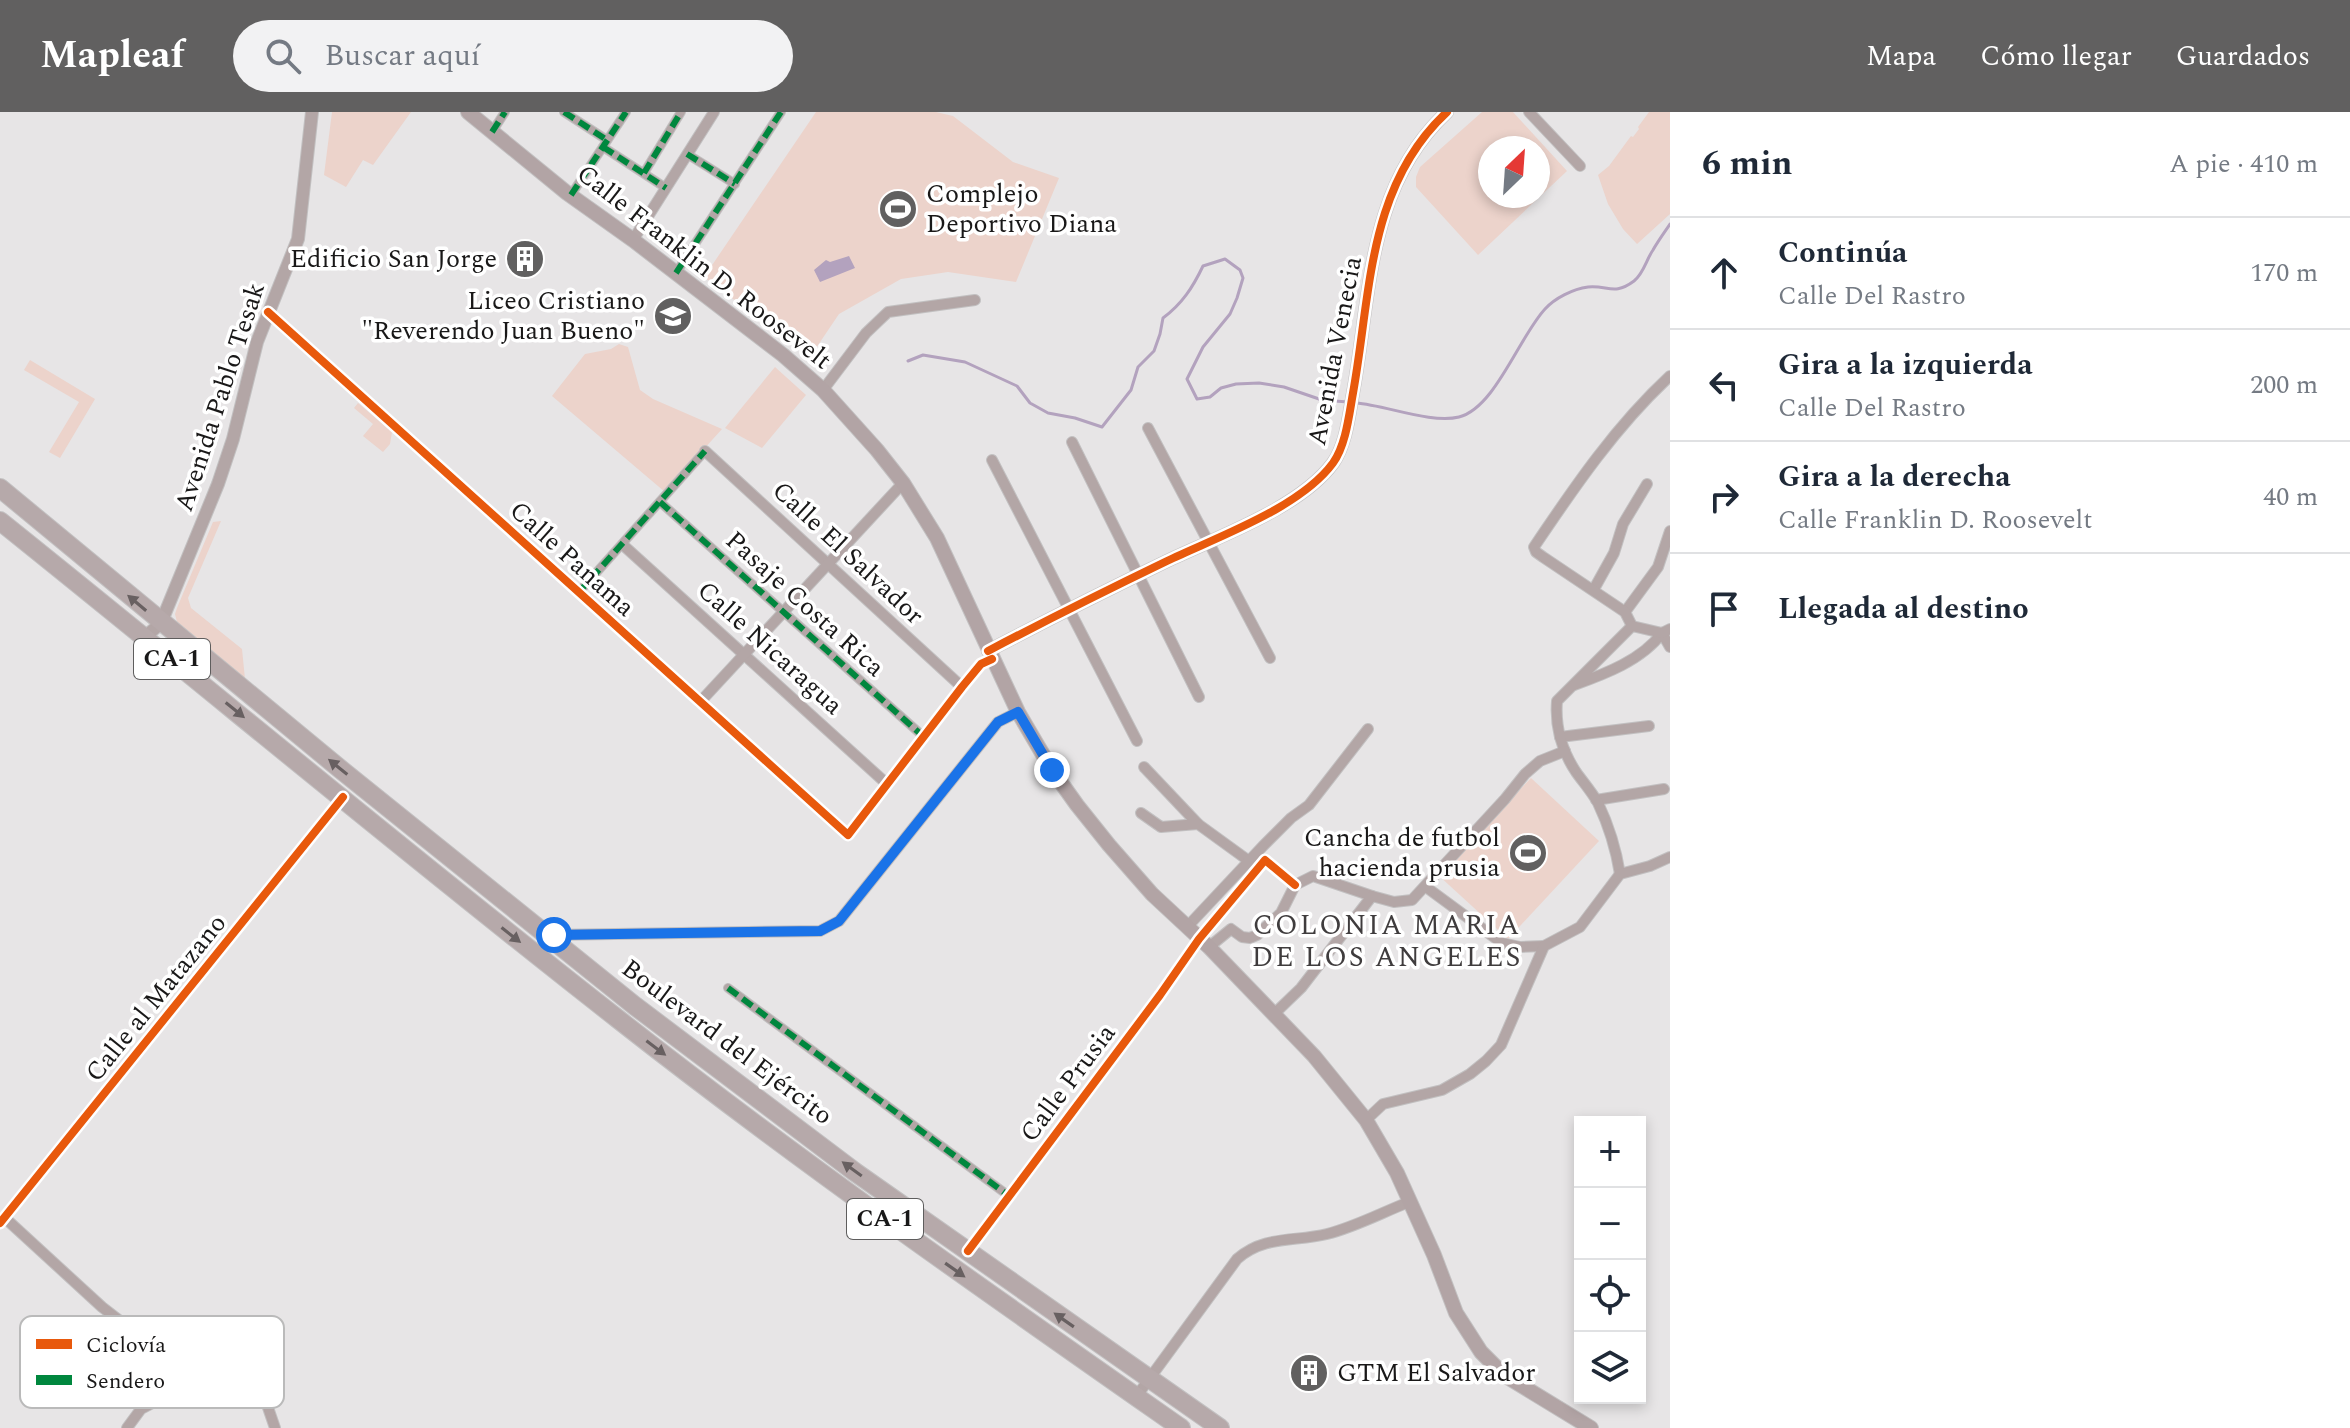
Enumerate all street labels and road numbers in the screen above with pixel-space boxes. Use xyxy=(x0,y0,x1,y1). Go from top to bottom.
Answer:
street label: Calle Franklin D. Roosevelt xyxy=(568,154,840,380)
street label: Avenida Venecia xyxy=(1297,253,1373,449)
street label: Avenida Pablo Tesak xyxy=(164,277,276,517)
street label: Calle El Salvador xyxy=(763,472,933,634)
street label: Calle Panama xyxy=(500,492,644,627)
street label: Pasaje Costa Rica xyxy=(716,521,894,687)
street label: Calle Nicaragua xyxy=(688,571,852,725)
road number: CA-1 xyxy=(134,639,210,679)
street label: Calle al Matazano xyxy=(76,905,236,1091)
street label: Boulevard del Ejército xyxy=(613,949,841,1135)
street label: Calle Prusia xyxy=(1010,1015,1126,1151)
road number: CA-1 xyxy=(847,1199,923,1239)

